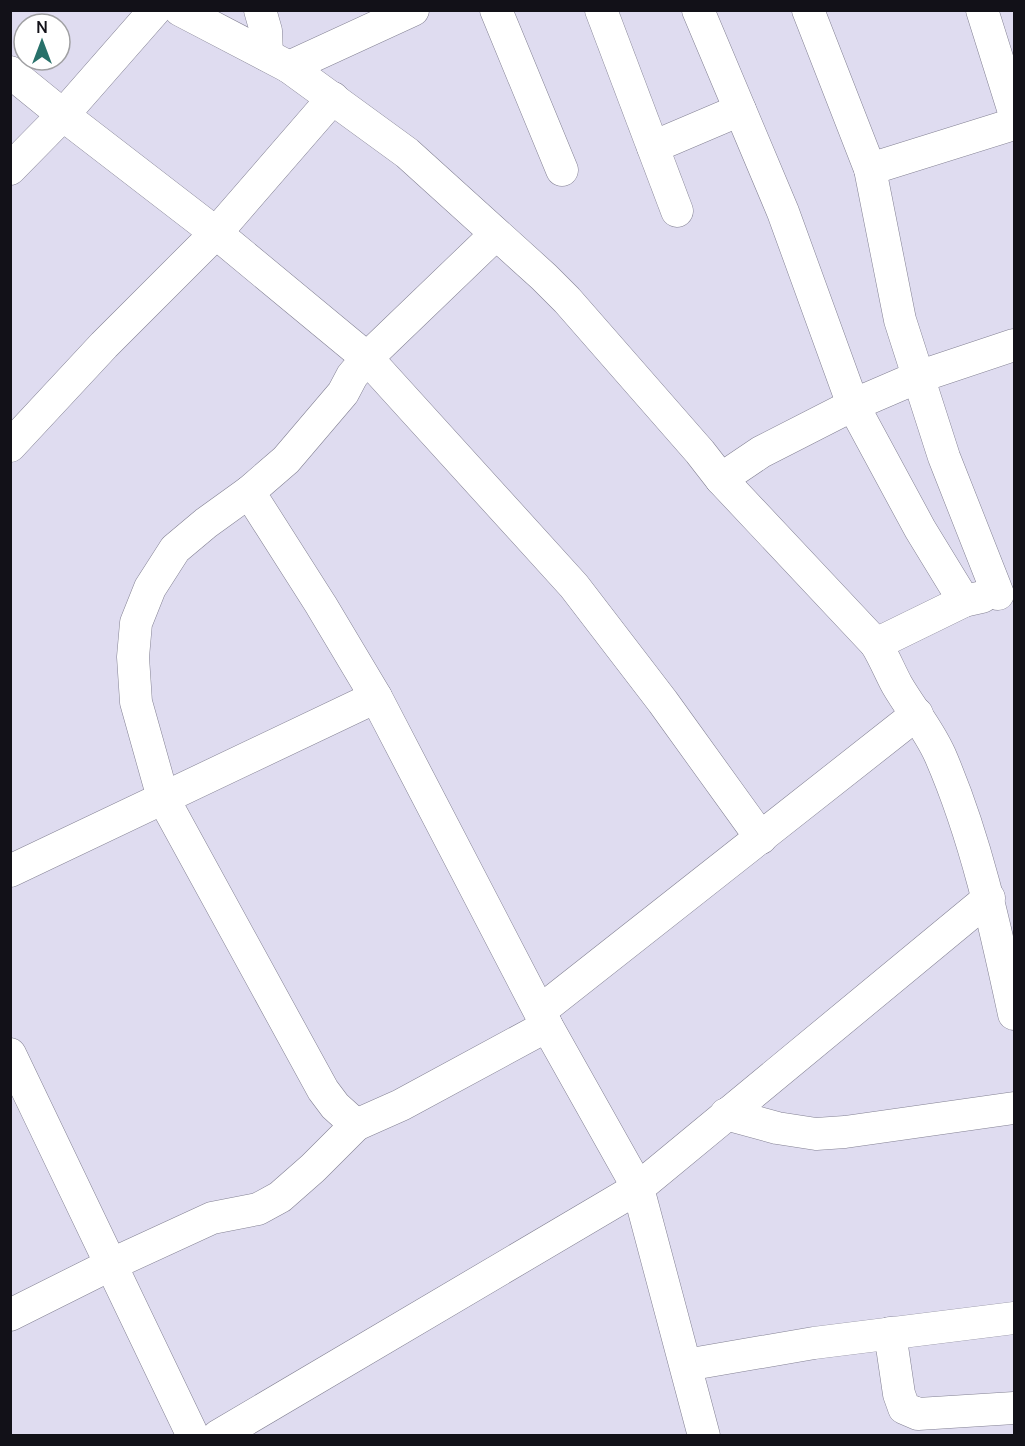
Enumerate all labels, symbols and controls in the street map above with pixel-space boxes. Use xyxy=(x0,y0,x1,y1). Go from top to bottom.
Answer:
north arrow xyxy=(12,12,72,72)
text: N xyxy=(36,16,48,38)

